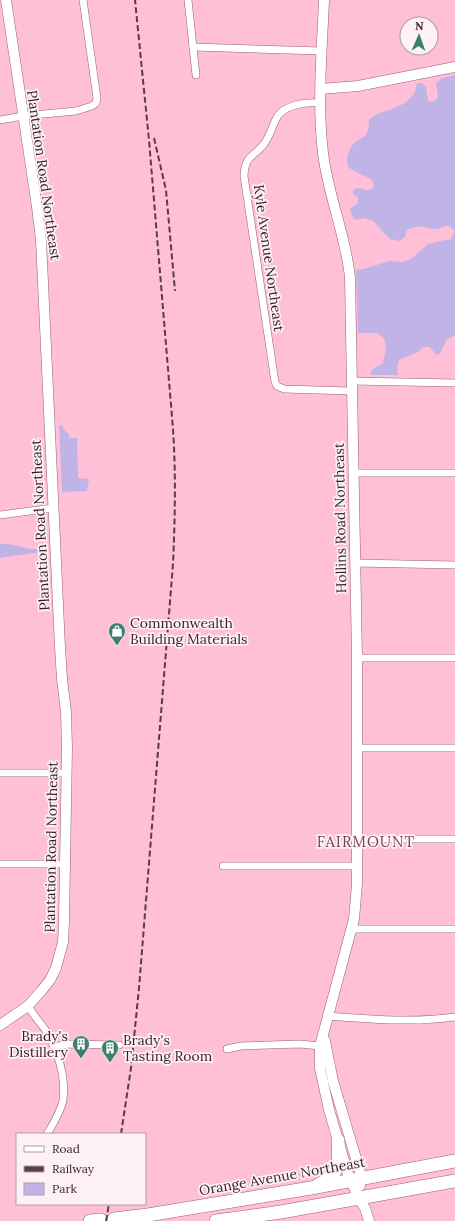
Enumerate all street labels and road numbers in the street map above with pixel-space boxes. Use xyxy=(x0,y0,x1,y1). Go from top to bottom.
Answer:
street label: Plantation Road Northeast xyxy=(23,89,65,262)
street label: Kyle Avenue Northeast xyxy=(250,183,288,333)
street label: Plantation Road Northeast xyxy=(26,438,53,611)
street label: Hollins Road Northeast xyxy=(330,442,350,593)
street label: Plantation Road Northeast xyxy=(41,760,62,933)
street label: Orange Avenue Northeast xyxy=(198,1152,367,1199)

